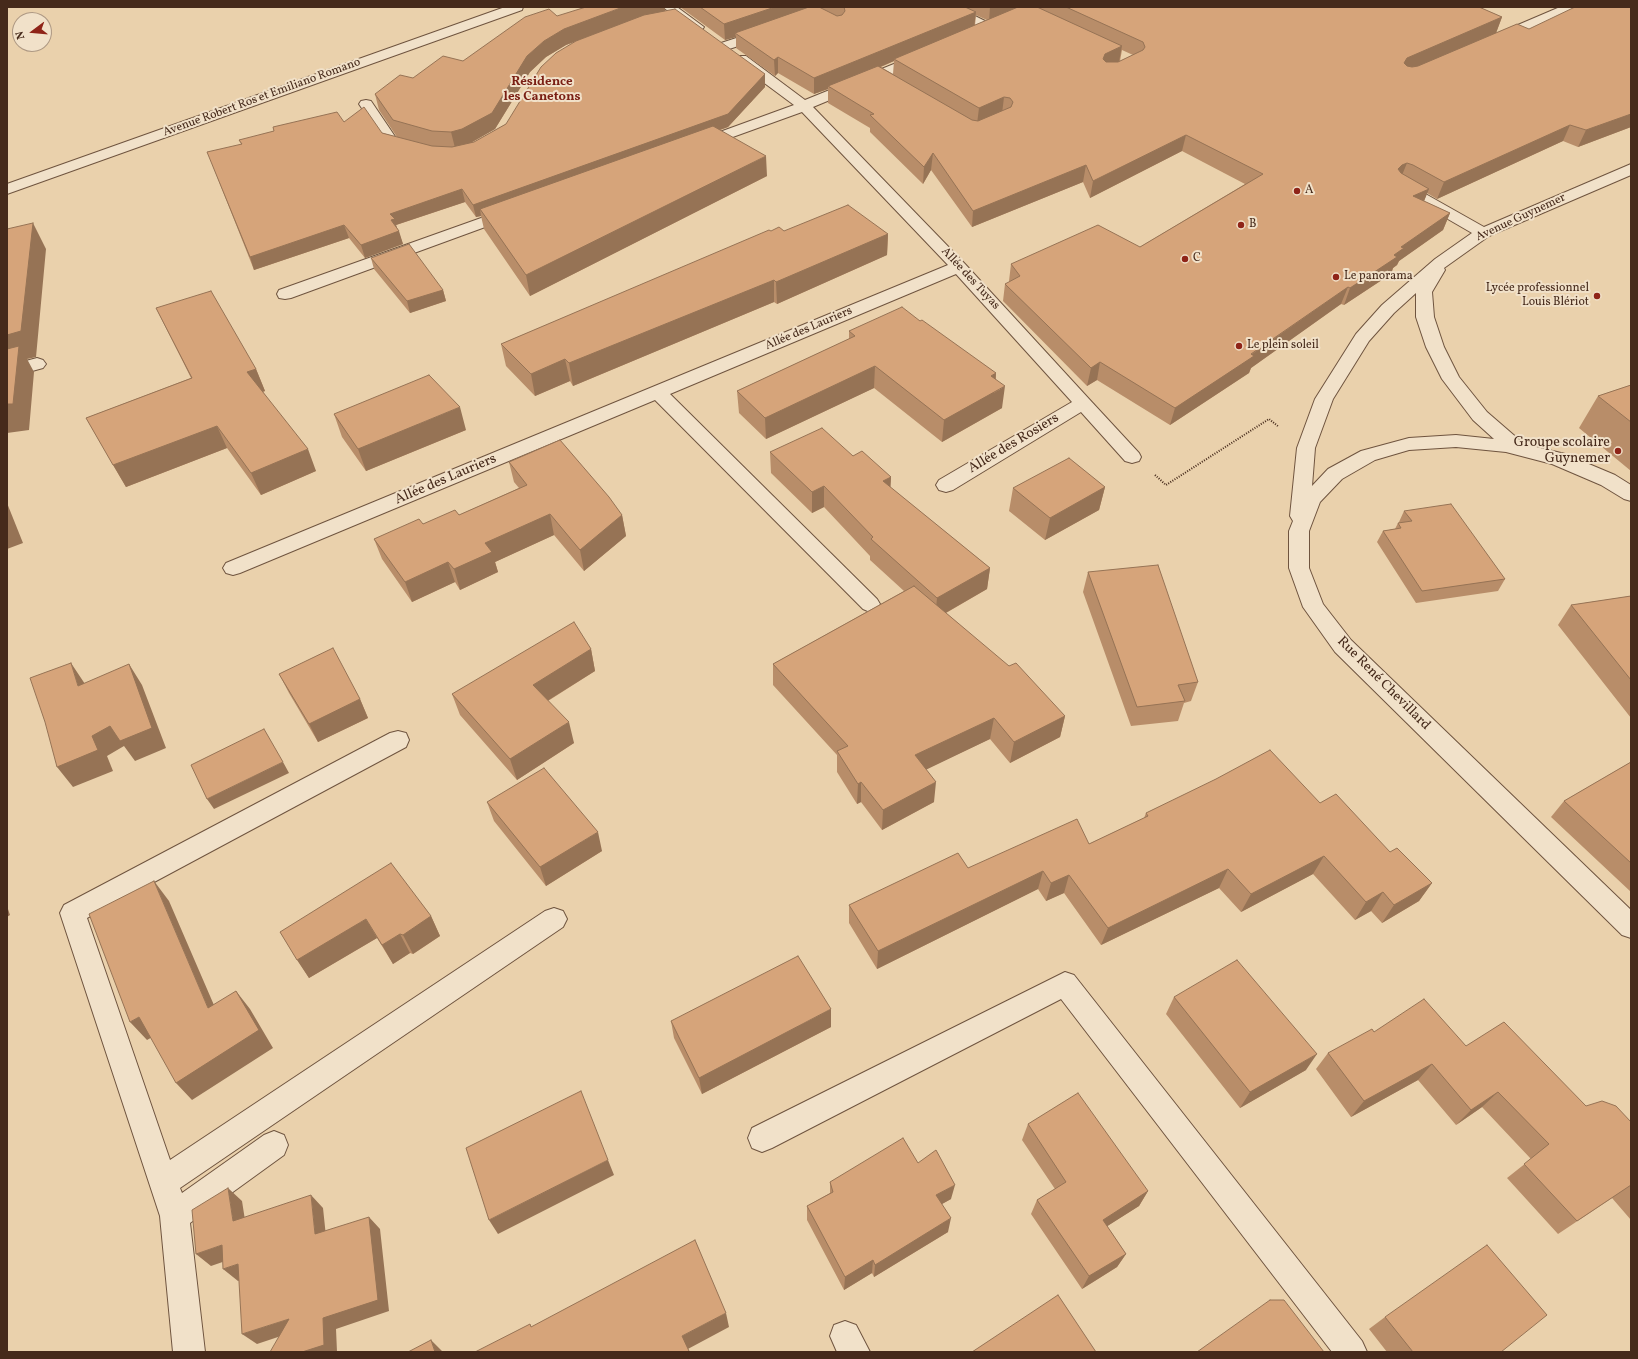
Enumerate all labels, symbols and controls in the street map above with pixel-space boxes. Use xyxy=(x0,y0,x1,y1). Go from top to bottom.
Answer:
north arrow xyxy=(12,12,52,52)
text: N xyxy=(13,29,29,41)
street label: Avenue Robert Ros et Emiliano Romano xyxy=(161,55,363,141)
district label: Résidence les Canetons xyxy=(504,75,580,106)
place label: A xyxy=(1305,184,1313,198)
marker: A xyxy=(1292,186,1302,196)
street label: Avenue Guynemer xyxy=(1474,191,1568,245)
place label: B xyxy=(1249,218,1256,232)
marker: B xyxy=(1236,220,1246,230)
street label: Allée des Tuyas xyxy=(938,245,1002,313)
place label: C xyxy=(1193,252,1201,266)
marker: C xyxy=(1180,254,1190,264)
place label: Le panorama xyxy=(1344,270,1413,284)
marker: Le panorama xyxy=(1331,272,1341,282)
place label: Lycée professionnel Louis Blériot xyxy=(1486,282,1589,310)
marker: Lycée professionnel Louis Blériot xyxy=(1592,291,1602,301)
street label: Allée des Lauriers xyxy=(763,304,855,354)
place label: Le plein soleil xyxy=(1247,339,1319,353)
marker: Le plein soleil xyxy=(1234,341,1244,351)
street label: Allée des Rosiers xyxy=(966,410,1062,478)
place label: Groupe scolaire Guynemer xyxy=(1514,435,1610,468)
marker: Groupe scolaire Guynemer xyxy=(1613,446,1623,456)
street label: Allée des Lauriers xyxy=(393,451,499,509)
street label: Rue René Chevillard xyxy=(1333,634,1433,734)

